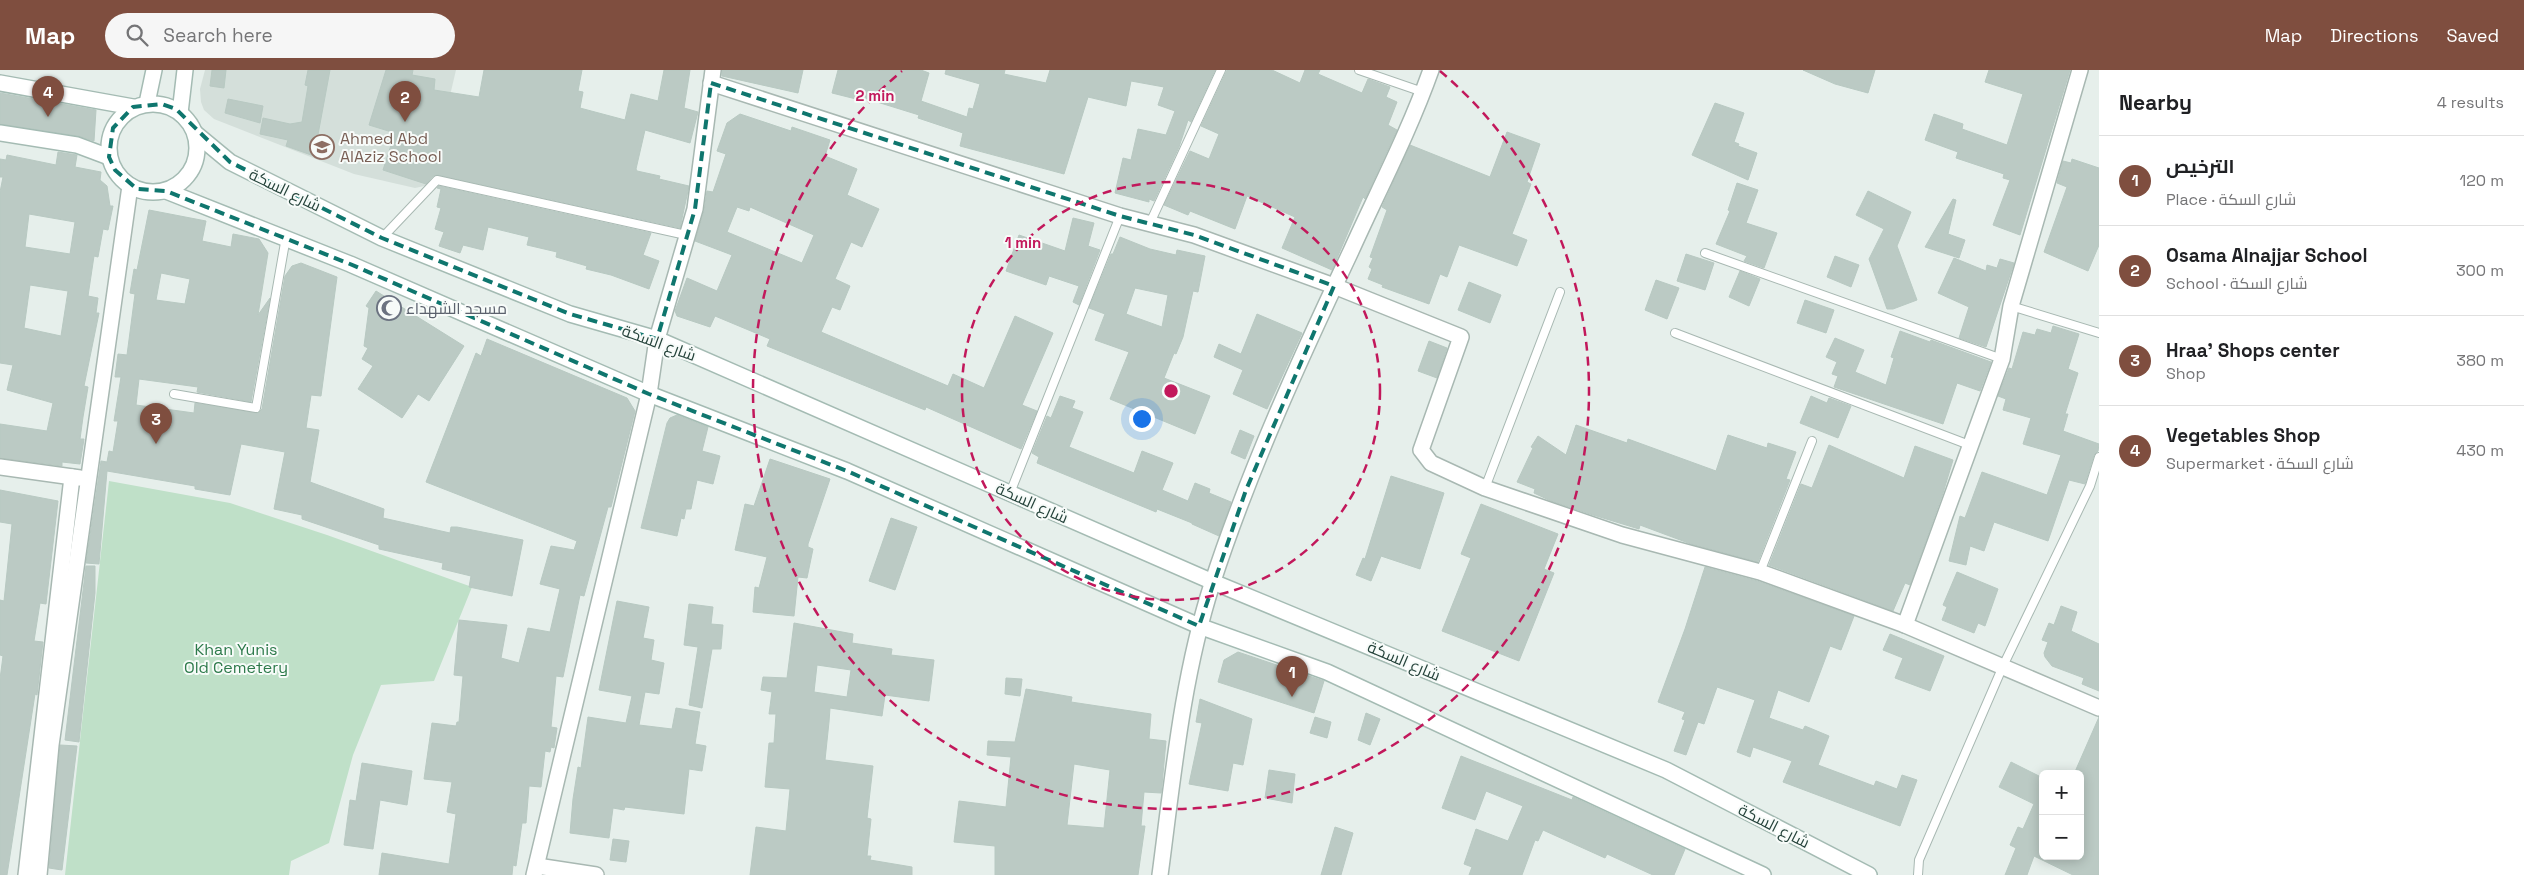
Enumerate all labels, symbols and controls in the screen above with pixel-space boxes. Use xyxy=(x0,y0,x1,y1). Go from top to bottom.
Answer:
search box xyxy=(105,13,455,58)
text: Map xyxy=(25,20,75,51)
icon: search xyxy=(123,21,151,49)
text: Search here xyxy=(163,23,273,48)
text: Map xyxy=(2265,24,2302,47)
text: Directions xyxy=(2330,24,2419,47)
text: Saved xyxy=(2447,24,2499,47)
pin: 4 xyxy=(32,76,64,117)
pin: 2 xyxy=(389,81,421,122)
text: 2 min xyxy=(856,86,894,105)
text: Nearby xyxy=(2119,89,2192,116)
text: 4 results xyxy=(2437,92,2504,113)
place label: Ahmed Abd AlAziz School xyxy=(340,128,442,167)
school or university icon: Ahmed Abd AlAziz School xyxy=(309,134,335,160)
text: الترخيص xyxy=(2166,154,2234,179)
street label: شارع السكة xyxy=(245,164,324,217)
text: 1 xyxy=(2131,170,2139,191)
text: 120 m xyxy=(2460,170,2504,191)
text: Place · شارع السكة xyxy=(2166,189,2296,210)
text: 1 min xyxy=(1005,233,1041,252)
text: Osama Alnajjar School xyxy=(2166,243,2367,268)
text: 2 xyxy=(2130,260,2140,281)
text: 300 m xyxy=(2456,260,2504,281)
text: School · شارع السكة xyxy=(2166,273,2307,294)
mosque icon: مسجد الشهداء xyxy=(376,295,402,321)
place label: مسجد الشهداء xyxy=(406,298,507,319)
street label: شارع السكة xyxy=(619,320,699,367)
text: Hraa' Shops center xyxy=(2166,338,2340,363)
text: 3 xyxy=(2130,350,2140,371)
text: 380 m xyxy=(2456,350,2504,371)
text: Shop xyxy=(2166,363,2206,384)
centre of rings xyxy=(1162,382,1180,400)
pin: 3 xyxy=(140,403,172,444)
your location xyxy=(1129,406,1155,432)
text: Vegetables Shop xyxy=(2166,423,2320,448)
text: 4 xyxy=(2130,440,2140,461)
text: 430 m xyxy=(2456,440,2504,461)
text: Supermarket · شارع السكة xyxy=(2166,453,2354,474)
street label: شارع السكة xyxy=(992,478,1072,529)
street label: شارع السكة xyxy=(1364,636,1444,687)
park label: Khan Yunis Old Cemetery xyxy=(184,639,288,678)
pin: 1 xyxy=(1276,656,1308,697)
map controls xyxy=(2039,770,2084,860)
button: + xyxy=(2039,770,2084,815)
street label: شارع السكة xyxy=(1734,799,1813,854)
button: − xyxy=(2039,815,2084,860)

